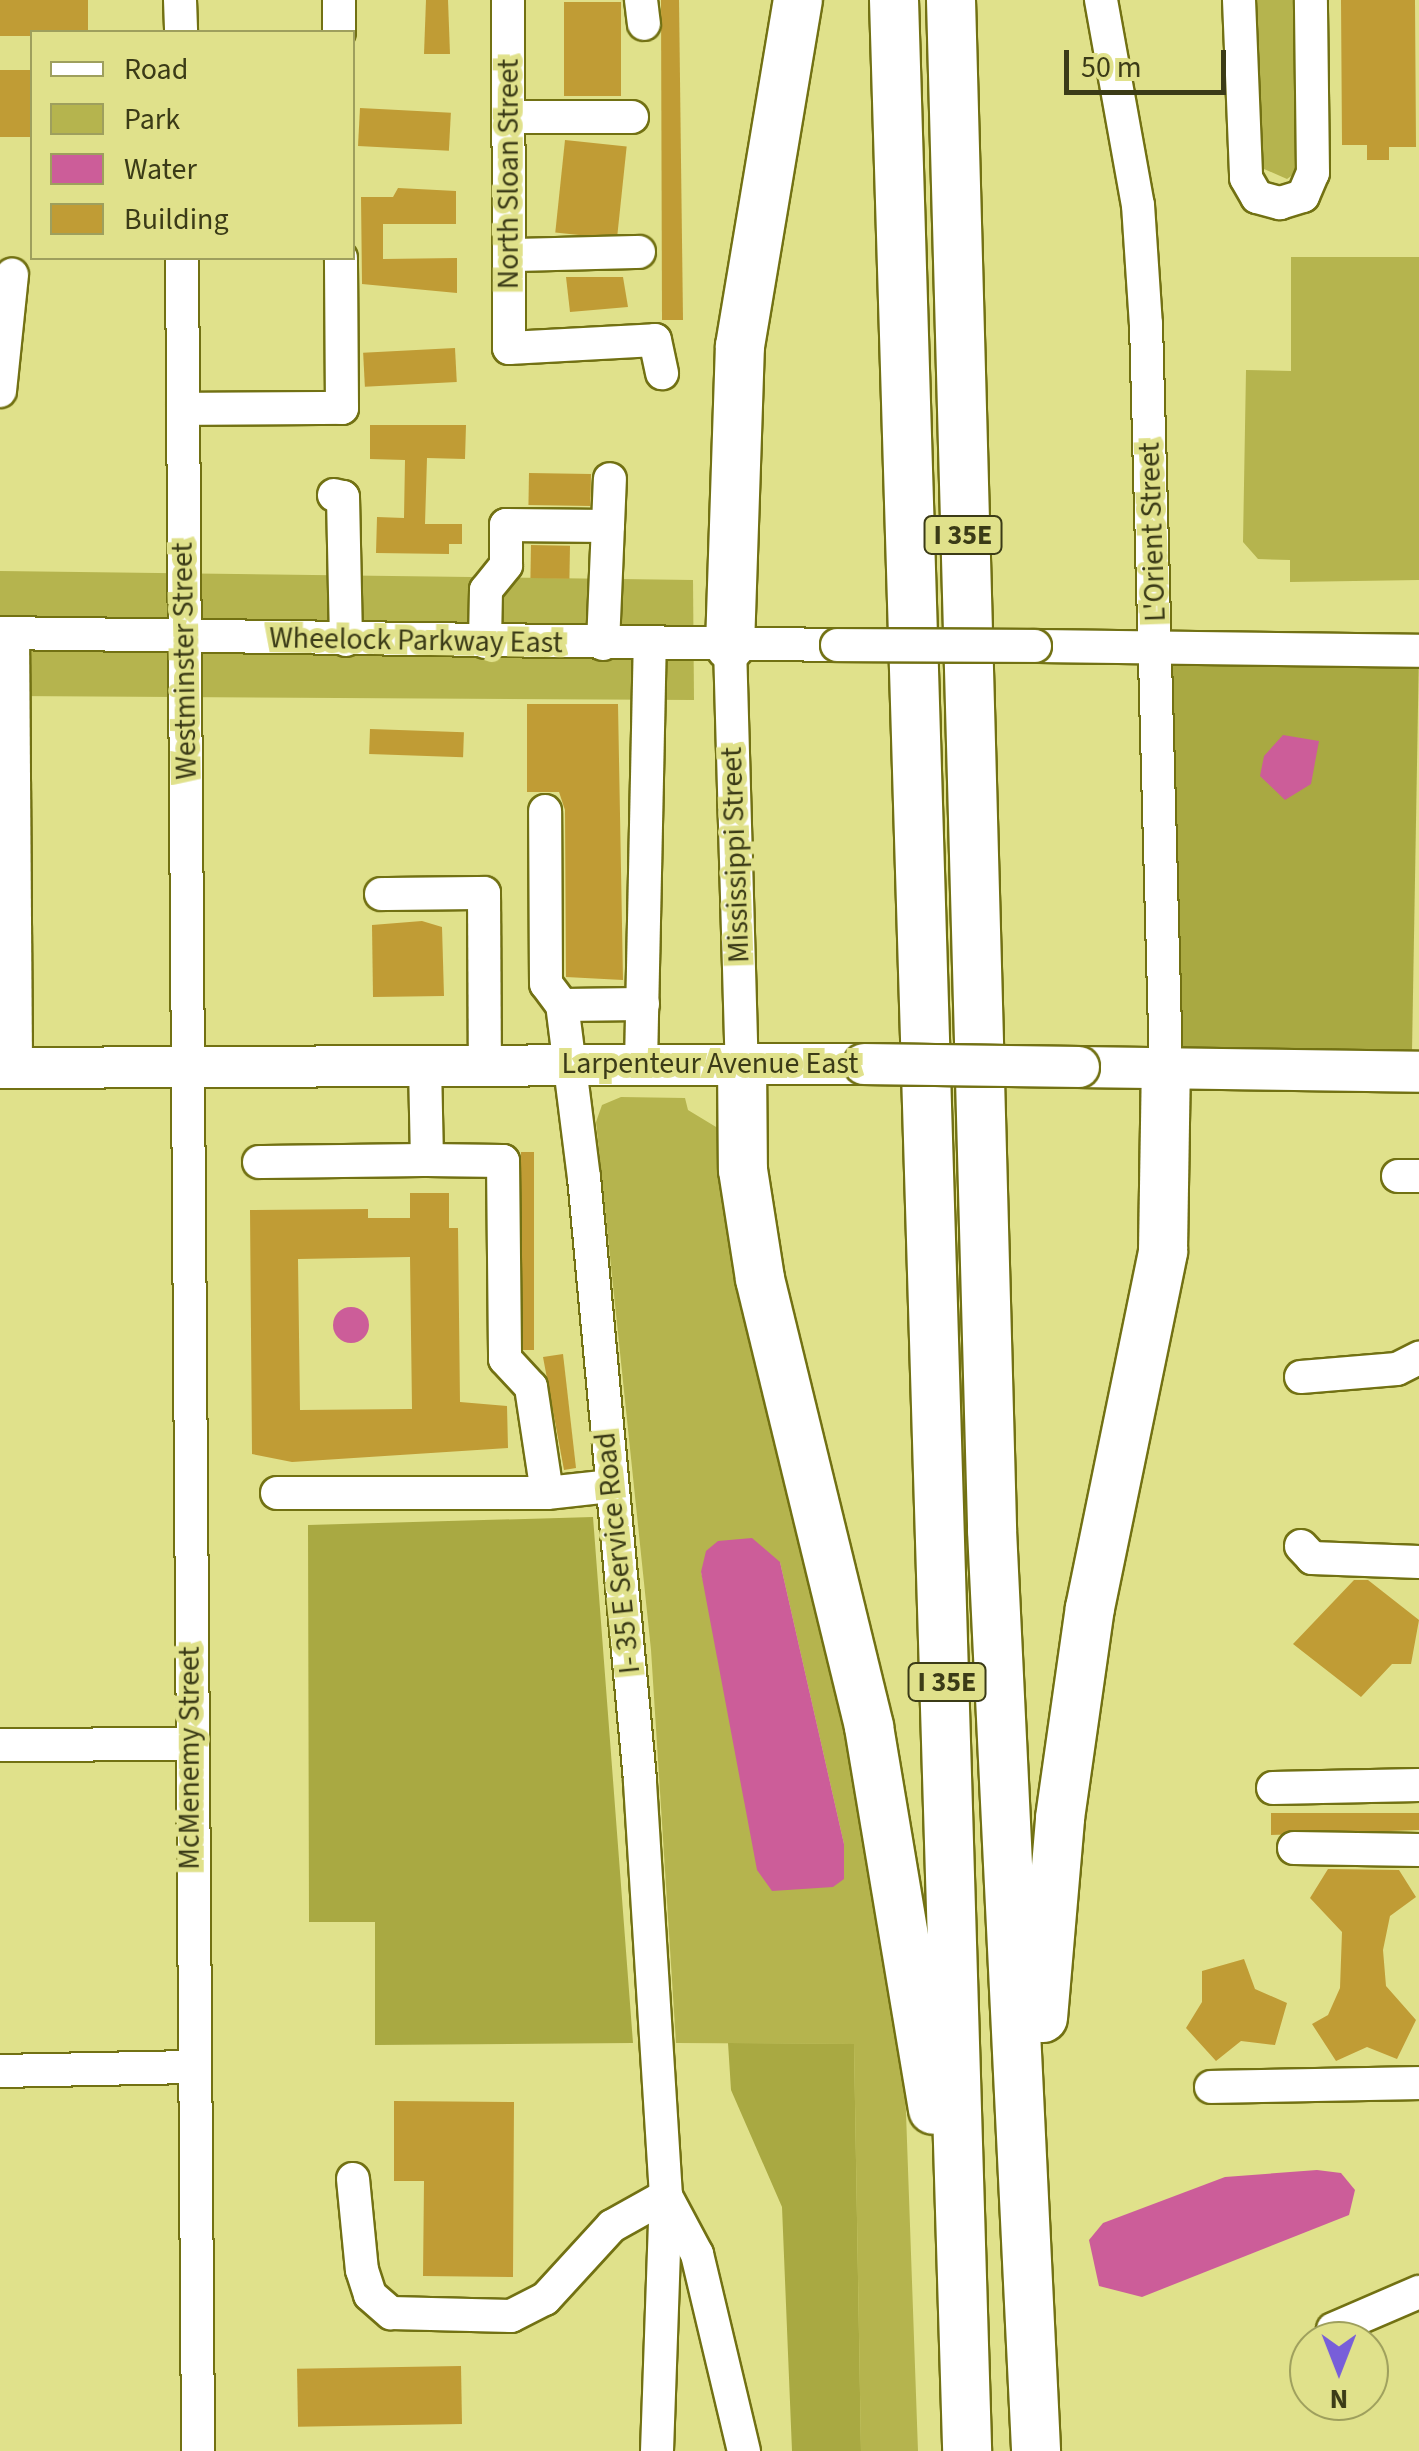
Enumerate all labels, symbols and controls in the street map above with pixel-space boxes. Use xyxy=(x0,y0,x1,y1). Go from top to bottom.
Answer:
legend xyxy=(30,30,355,260)
scale bar xyxy=(1069,30,1232,92)
text: 50 m xyxy=(1081,46,1142,89)
text: Road xyxy=(124,48,188,91)
street label: North Sloan Street xyxy=(491,59,527,289)
text: Park xyxy=(124,98,180,141)
text: Water xyxy=(124,148,197,191)
text: Building xyxy=(124,198,229,241)
street label: L'Orient Street xyxy=(1132,442,1174,622)
road number: I 35E xyxy=(923,512,1003,558)
street label: Westminster Street xyxy=(165,542,205,780)
street label: Wheelock Parkway East xyxy=(269,620,563,662)
street label: Mississippi Street xyxy=(714,746,758,964)
street label: Larpenteur Avenue East xyxy=(562,1046,858,1082)
street label: I- 35 E Service Road xyxy=(587,1430,649,1676)
street label: McMenemy Street xyxy=(172,1646,208,1870)
road number: I 35E xyxy=(907,1659,987,1705)
north arrow xyxy=(1289,2321,1389,2421)
text: N xyxy=(1330,2379,1348,2419)

